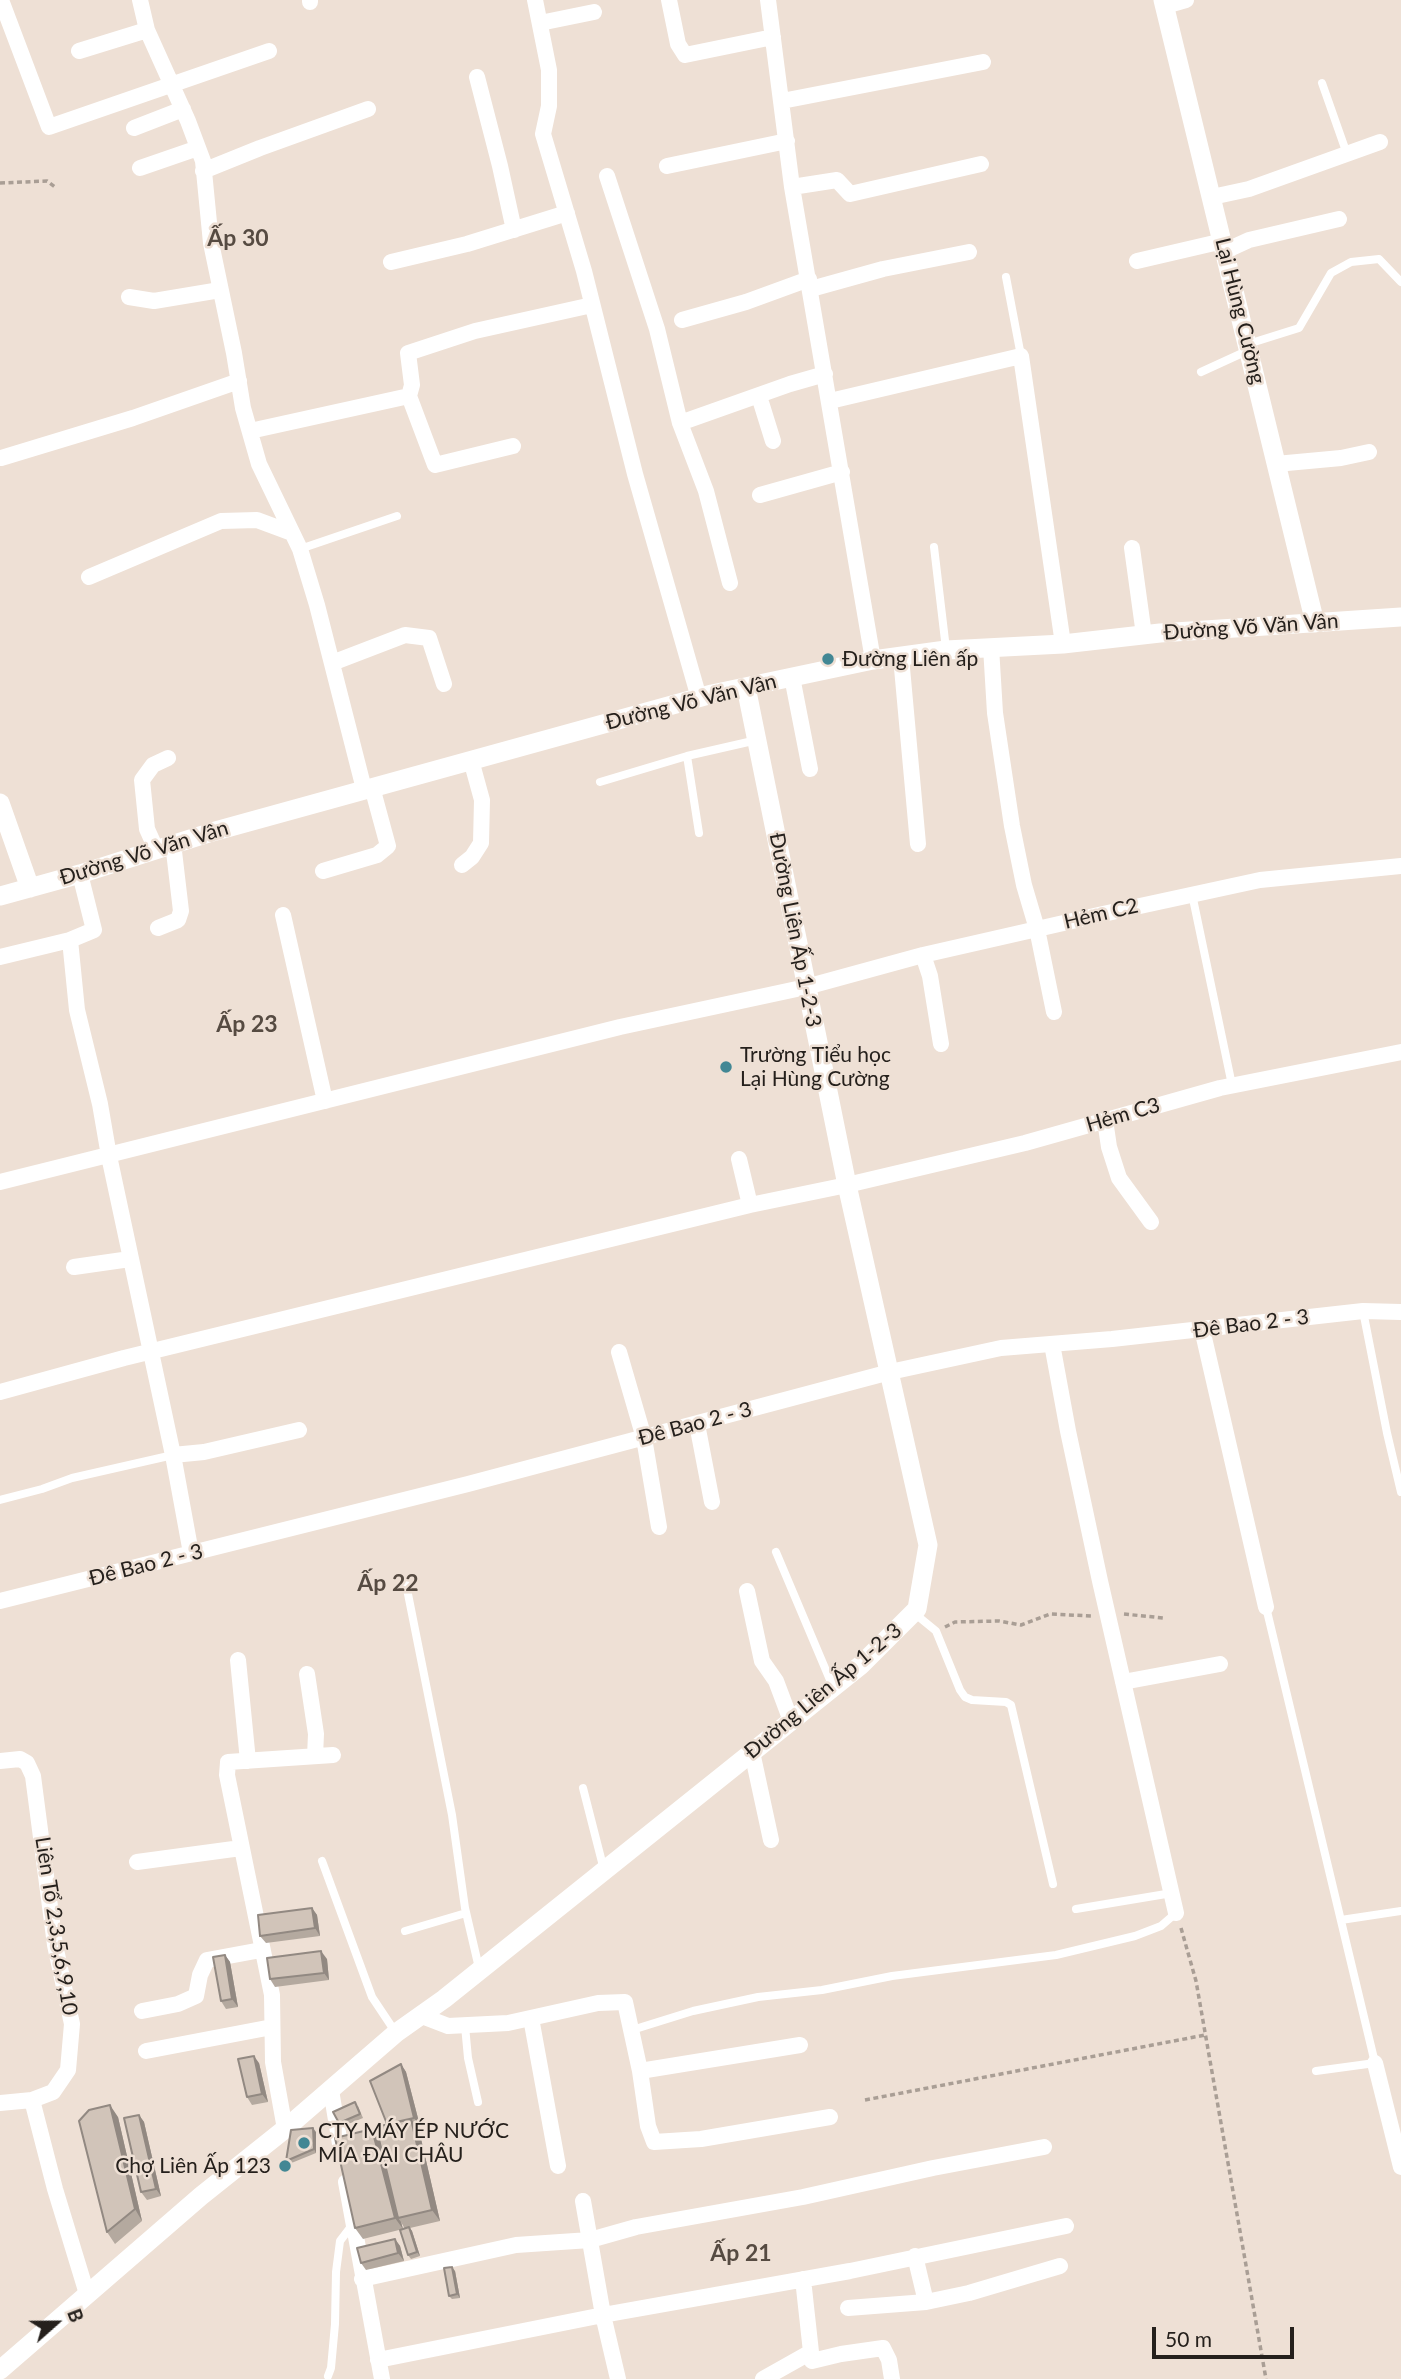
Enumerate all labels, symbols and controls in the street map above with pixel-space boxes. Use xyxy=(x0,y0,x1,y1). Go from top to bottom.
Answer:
district label: Ấp 30 xyxy=(207,225,269,253)
street label: Lại Hùng Cường xyxy=(1210,235,1270,387)
street label: Đường Võ Văn Vân xyxy=(1163,608,1339,646)
place label: Đường Liên ấp xyxy=(842,646,978,672)
marker: Đường Liên ấp xyxy=(820,651,836,667)
street label: Đường Võ Văn Vân xyxy=(603,669,779,735)
street label: Đường Võ Văn Vân xyxy=(57,815,231,891)
street label: Đường Liên Ấp 1-2-3 xyxy=(764,831,826,1029)
street label: Hẻm C2 xyxy=(1061,893,1141,935)
district label: Ấp 23 xyxy=(216,1011,278,1039)
place label: Trường Tiểu học Lại Hùng Cường xyxy=(740,1042,891,1092)
marker: Trường Tiểu học Lại Hùng Cường xyxy=(718,1059,734,1075)
street label: Hẻm C3 xyxy=(1083,1092,1163,1138)
street label: Đê Bao 2 - 3 xyxy=(1192,1304,1310,1344)
street label: Đê Bao 2 - 3 xyxy=(635,1397,755,1451)
street label: Đê Bao 2 - 3 xyxy=(86,1539,206,1591)
district label: Ấp 22 xyxy=(357,1570,419,1598)
street label: Đường Liên Ấp 1-2-3 xyxy=(739,1618,907,1764)
street label: Liên Tổ 2,3,5,6,9,10 xyxy=(29,1835,83,2017)
place label: CTY MÁY ÉP NƯỚC MÍA ĐẠI CHÂU xyxy=(318,2118,509,2168)
marker: CTY MÁY ÉP NƯỚC MÍA ĐẠI CHÂU xyxy=(296,2135,312,2151)
place label: Chợ Liên Ấp 123 xyxy=(115,2153,271,2179)
marker: Chợ Liên Ấp 123 xyxy=(277,2158,293,2174)
district label: Ấp 21 xyxy=(710,2240,772,2268)
north arrow xyxy=(21,2288,91,2358)
text: B xyxy=(63,2305,89,2325)
scale bar xyxy=(1156,2312,1298,2356)
text: 50 m xyxy=(1165,2326,1212,2351)

